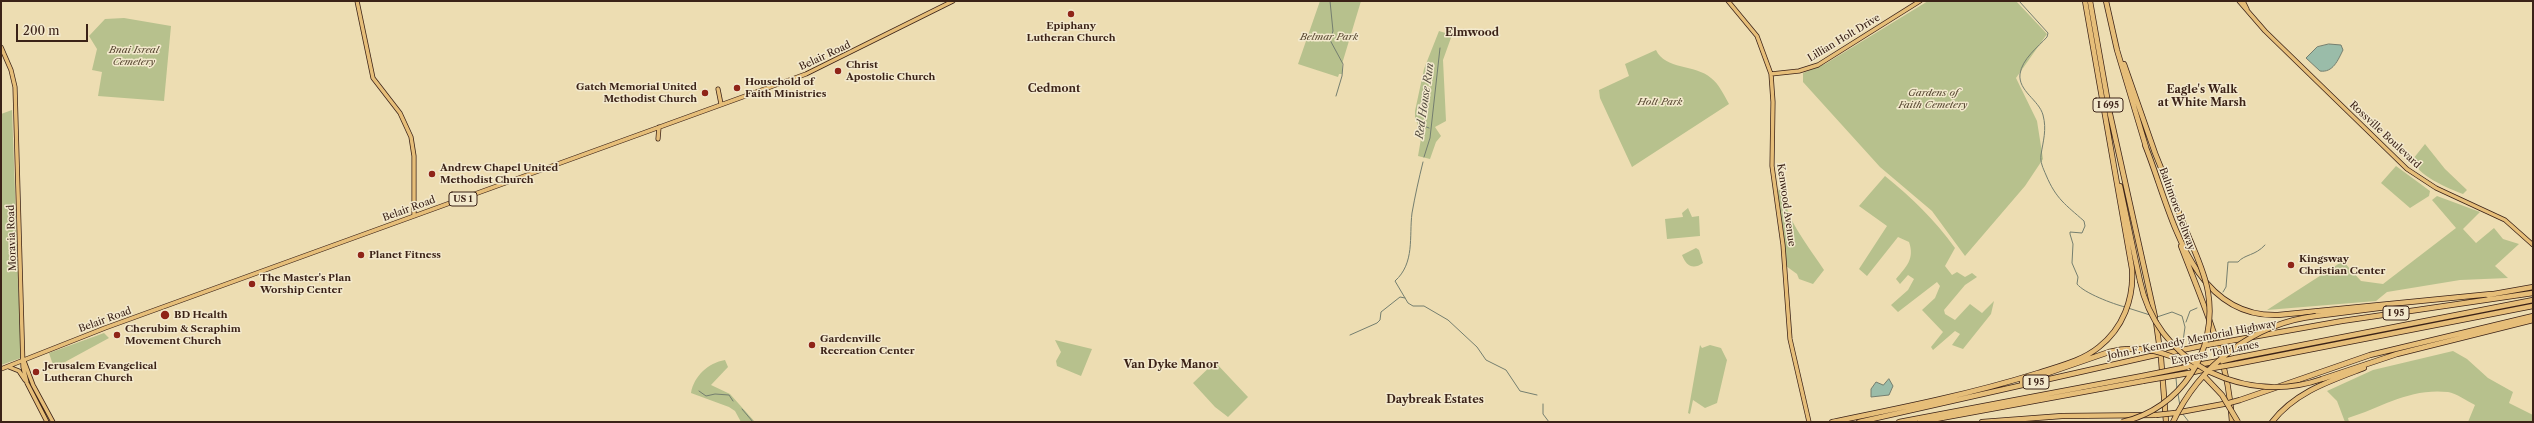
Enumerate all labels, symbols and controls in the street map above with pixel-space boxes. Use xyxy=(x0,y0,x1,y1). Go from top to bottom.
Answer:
marker: Epiphany Lutheran Church xyxy=(1066,9,1076,19)
street label: Lillian Holt Drive xyxy=(1806,12,1882,64)
scale bar xyxy=(18,16,90,42)
place label: Epiphany Lutheran Church xyxy=(1027,20,1115,44)
text: 200 m xyxy=(23,23,60,38)
district label: Elmwood xyxy=(1445,26,1499,40)
park label: Belmar Park xyxy=(1300,31,1358,43)
street label: Belair Road xyxy=(797,39,853,73)
park label: Bnai Isreal Cemetery xyxy=(109,44,159,68)
place label: Christ Apostolic Church xyxy=(846,59,935,82)
water label: Red House Run xyxy=(1413,62,1437,140)
marker: Christ Apostolic Church xyxy=(833,66,843,76)
place label: Household of Faith Ministries xyxy=(745,76,826,100)
place label: Gatch Memorial United Methodist Church xyxy=(576,81,697,104)
district label: Cedmont xyxy=(1028,82,1080,96)
marker: Household of Faith Ministries xyxy=(732,83,742,93)
district label: Eagle's Walk at White Marsh xyxy=(2158,83,2246,109)
park label: Gardens of Faith Cemetery xyxy=(1898,87,1968,110)
marker: Gatch Memorial United Methodist Church xyxy=(700,88,710,98)
park label: Holt Park xyxy=(1638,96,1682,108)
road number: I 695 xyxy=(2093,98,2123,112)
street label: Rossville Boulevard xyxy=(2347,99,2423,171)
place label: Andrew Chapel United Methodist Church xyxy=(440,162,558,186)
street label: Kenwood Avenue xyxy=(1774,163,1798,247)
street label: Baltimore Beltway xyxy=(2156,166,2198,252)
marker: Andrew Chapel United Methodist Church xyxy=(427,169,437,179)
road number: US 1 xyxy=(449,192,477,206)
street label: Belair Road xyxy=(381,194,437,224)
street label: Moravia Road xyxy=(5,205,19,271)
place label: Planet Fitness xyxy=(369,249,441,261)
marker: Planet Fitness xyxy=(356,250,366,260)
place label: Kingsway Christian Center xyxy=(2299,253,2385,276)
marker: Kingsway Christian Center xyxy=(2286,260,2296,270)
place label: The Master's Plan Worship Center xyxy=(260,272,351,296)
marker: The Master's Plan Worship Center xyxy=(247,279,257,289)
street label: Belair Road xyxy=(77,305,133,335)
road number: I 95 xyxy=(2383,306,2409,320)
marker: BD Health xyxy=(159,309,171,321)
place label: BD Health xyxy=(174,309,228,321)
street label: John F. Kennedy Memorial Highway xyxy=(2107,318,2277,362)
place label: Cherubim & Seraphim Movement Church xyxy=(125,323,241,346)
marker: Cherubim & Seraphim Movement Church xyxy=(112,330,122,340)
place label: Gardenville Recreation Center xyxy=(820,333,915,356)
street label: Express Toll Lanes xyxy=(2170,339,2260,367)
marker: Gardenville Recreation Center xyxy=(807,340,817,350)
district label: Van Dyke Manor xyxy=(1124,358,1218,372)
place label: Jerusalem Evangelical Lutheran Church xyxy=(44,360,157,384)
marker: Jerusalem Evangelical Lutheran Church xyxy=(31,367,41,377)
road number: I 95 xyxy=(2023,375,2049,389)
district label: Daybreak Estates xyxy=(1386,393,1484,407)

